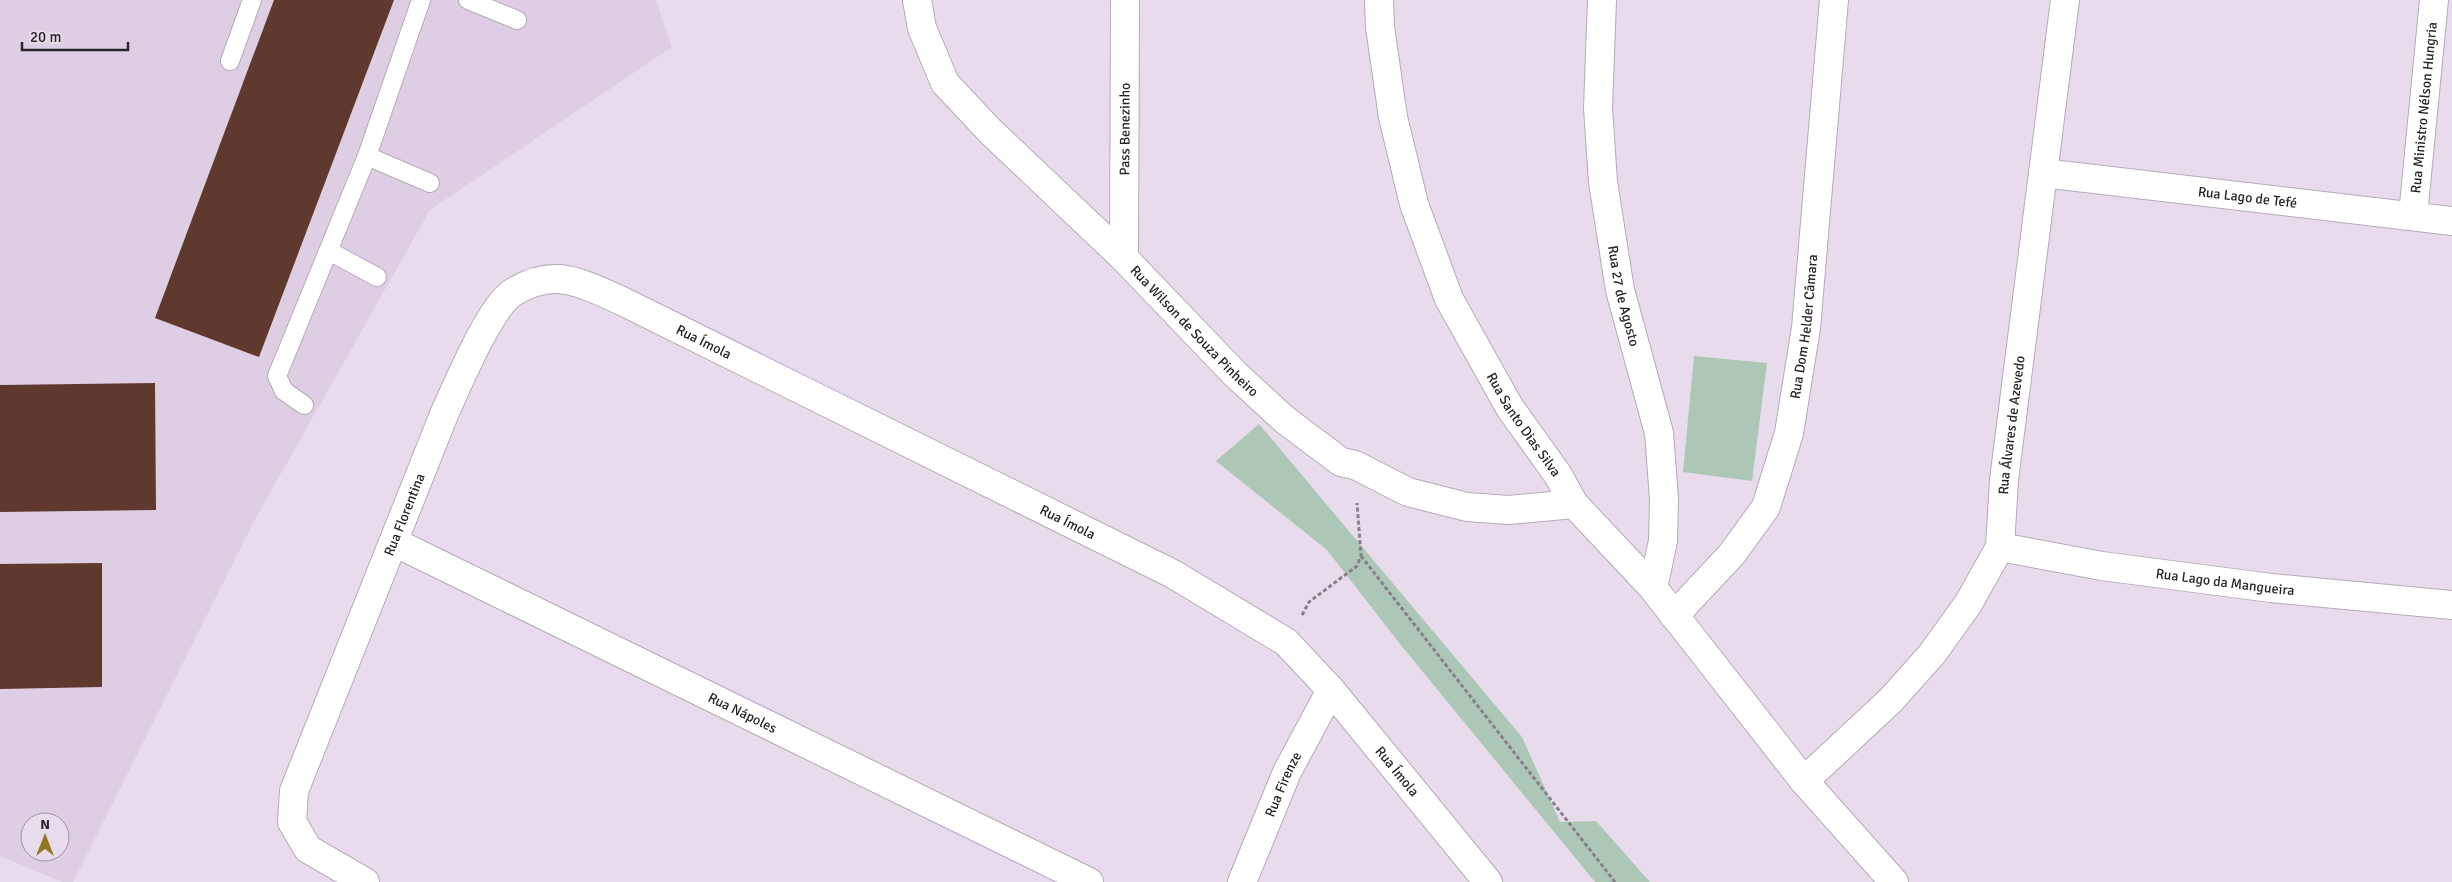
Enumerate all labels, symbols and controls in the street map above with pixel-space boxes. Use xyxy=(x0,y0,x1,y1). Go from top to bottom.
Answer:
scale bar xyxy=(22,20,129,52)
street label: Rua Ministro Nélson Hungria xyxy=(2407,21,2440,194)
text: 20 m xyxy=(30,28,61,46)
street label: Pass Benezinho xyxy=(1116,83,1133,175)
street label: Rua Lago de Tefé xyxy=(2197,183,2298,211)
street label: Rua 27 de Agosto xyxy=(1605,244,1643,348)
street label: Rua Dom Helder Câmara xyxy=(1786,253,1821,400)
street label: Rua Wilson de Souza Pinheiro xyxy=(1127,262,1262,400)
street label: Rua Ímola xyxy=(673,321,734,362)
street label: Rua Álvares de Azevedo xyxy=(1995,355,2028,495)
street label: Rua Santo Dias Silva xyxy=(1483,369,1565,480)
street label: Rua Florentina xyxy=(380,471,428,558)
street label: Rua Ímola xyxy=(1037,501,1098,543)
street label: Rua Lago da Mangueira xyxy=(2155,565,2295,599)
street label: Rua Nápoles xyxy=(705,689,780,736)
street label: Rua Ímola xyxy=(1372,743,1423,800)
street label: Rua Firenze xyxy=(1261,749,1305,819)
north arrow xyxy=(20,812,70,862)
text: N xyxy=(40,816,50,833)

